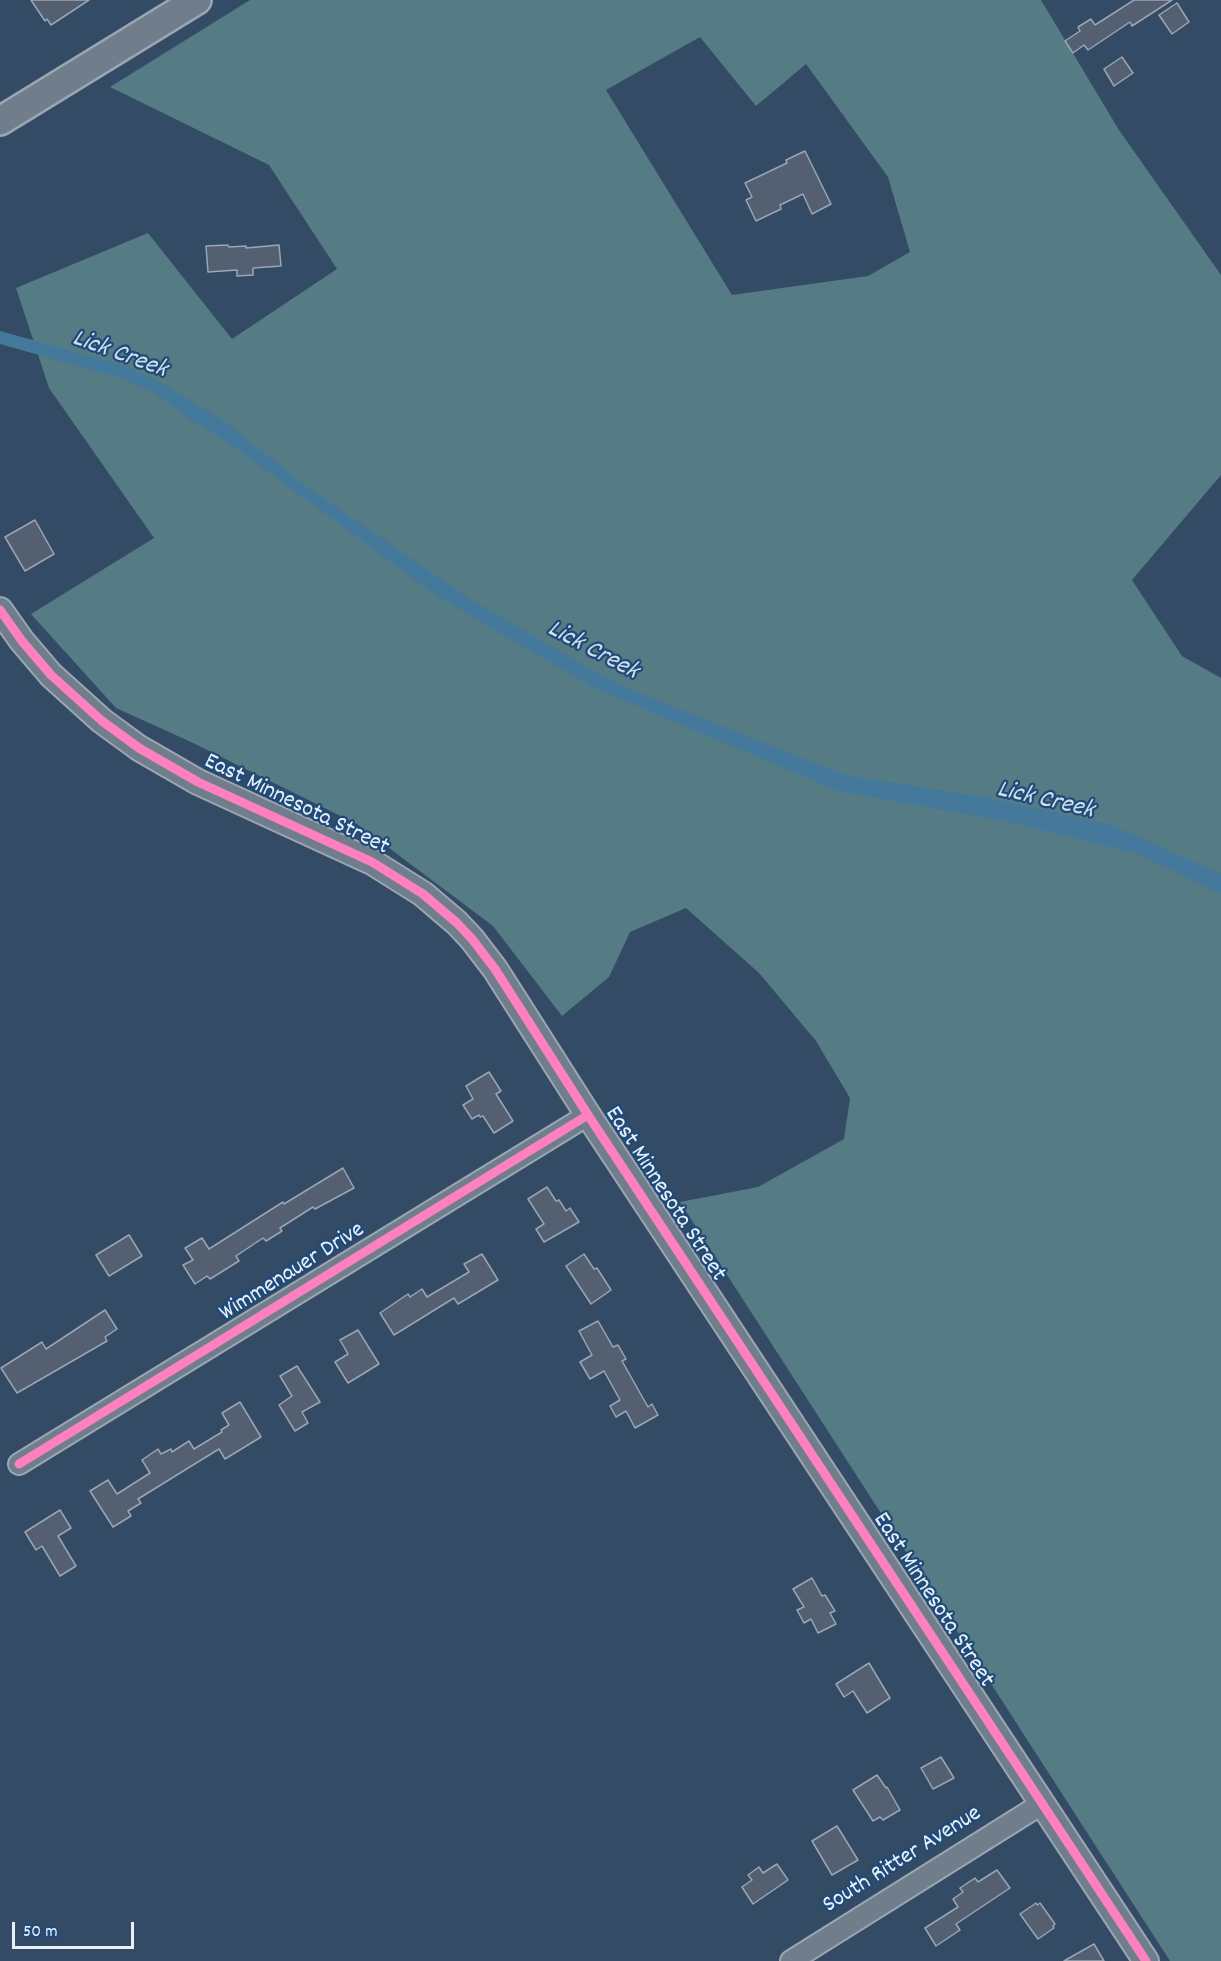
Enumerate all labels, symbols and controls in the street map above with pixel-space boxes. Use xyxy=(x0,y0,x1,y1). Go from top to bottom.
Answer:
water label: Lick Creek xyxy=(67,324,171,388)
water label: Lick Creek xyxy=(541,615,643,689)
street label: East Minnesota Street xyxy=(199,749,393,863)
water label: Lick Creek xyxy=(994,776,1096,828)
street label: East Minnesota Street xyxy=(597,1102,731,1288)
street label: Wimmenauer Drive xyxy=(215,1217,371,1329)
street label: East Minnesota Street xyxy=(865,1508,999,1694)
street label: South Ritter Avenue xyxy=(818,1801,988,1921)
scale bar xyxy=(15,1910,136,1948)
text: 50 m xyxy=(23,1920,58,1945)

